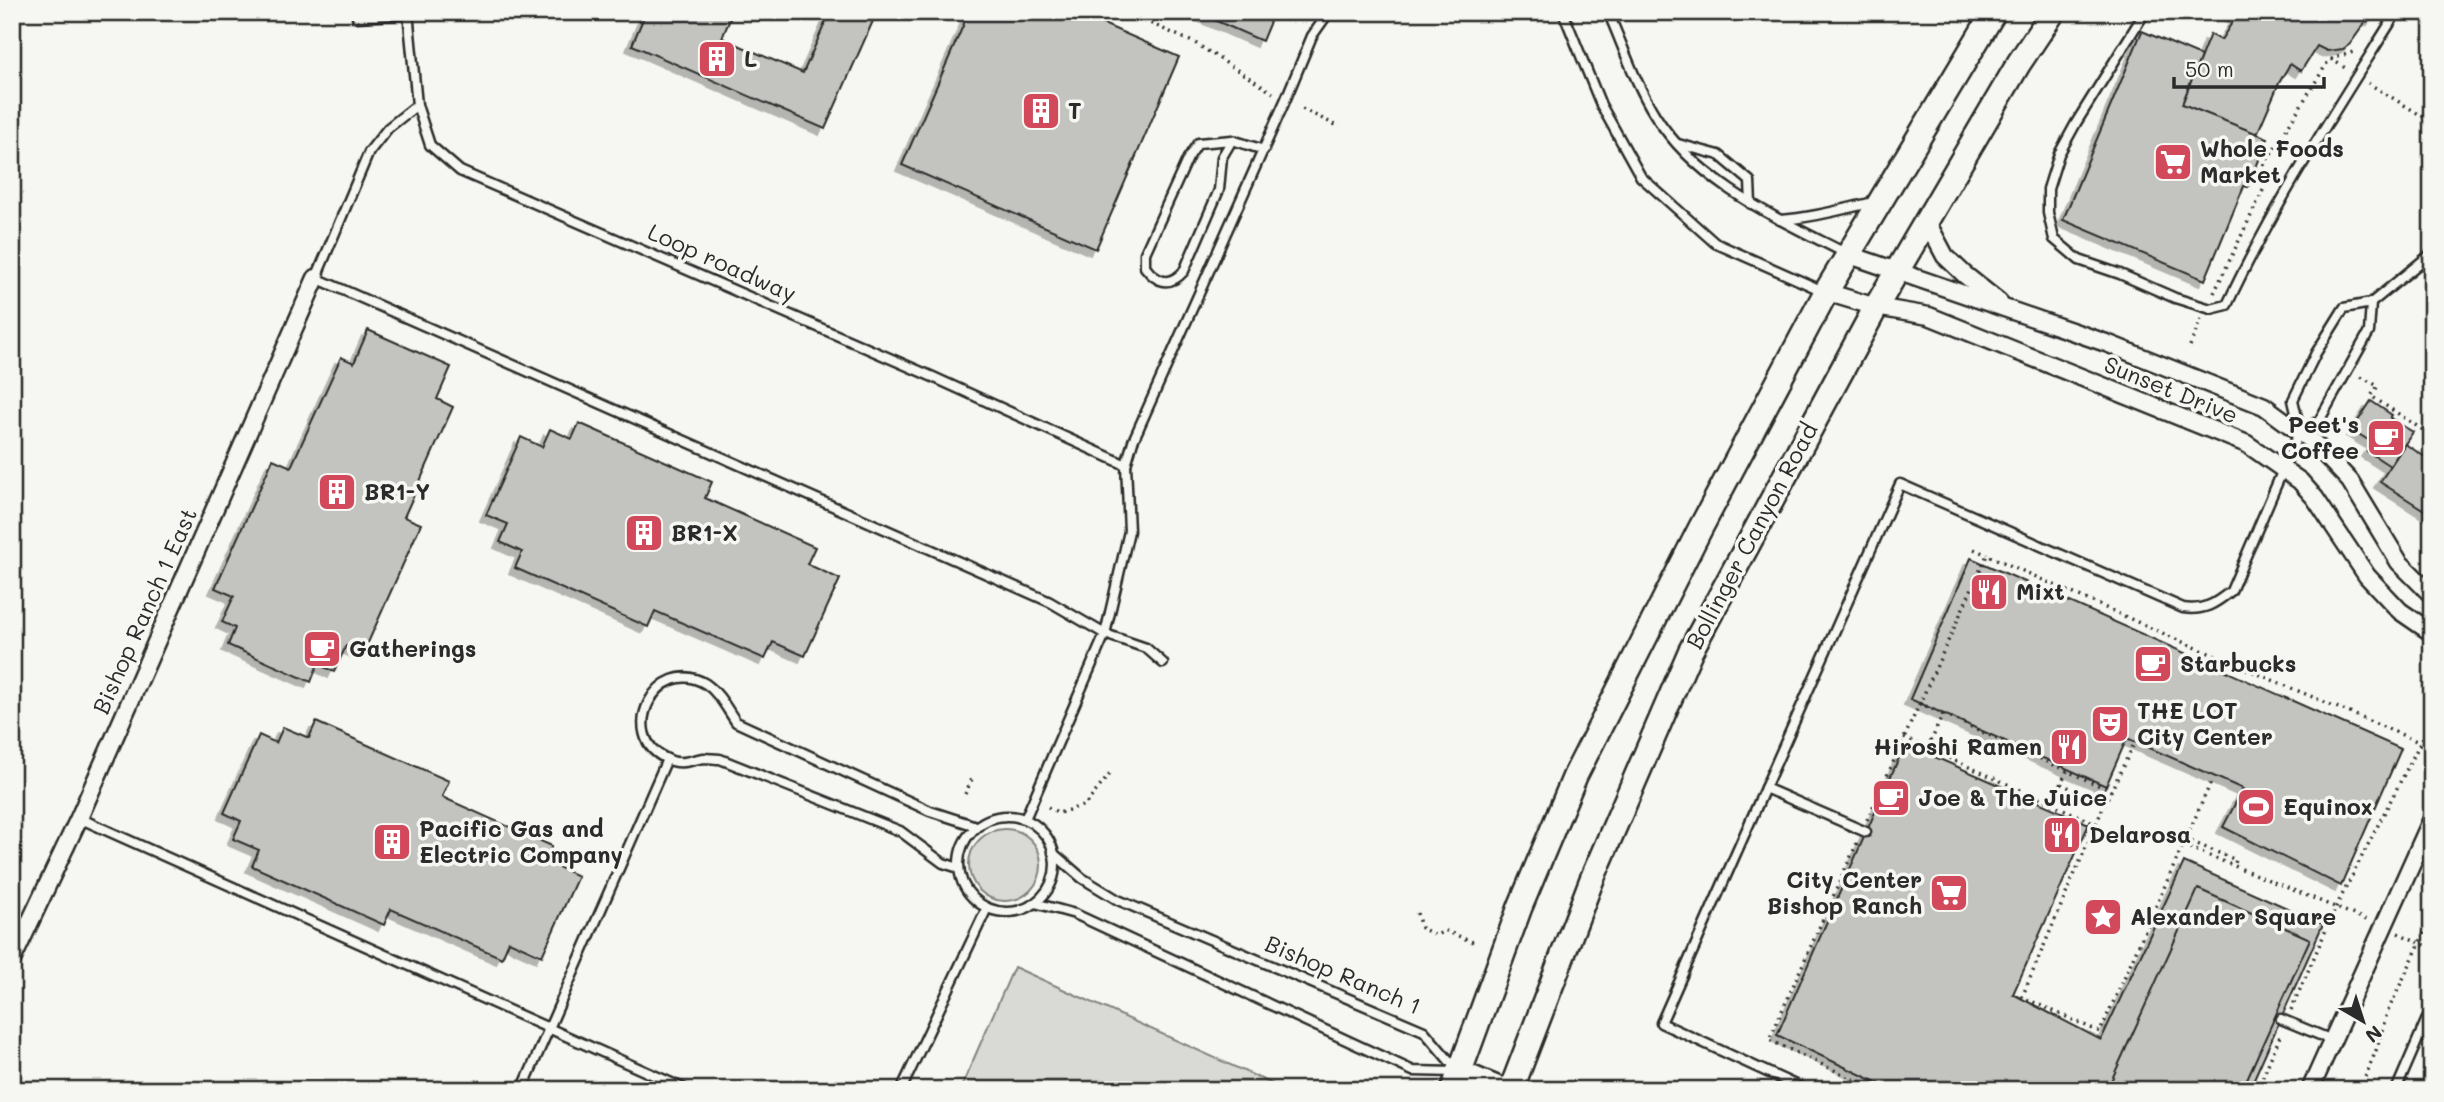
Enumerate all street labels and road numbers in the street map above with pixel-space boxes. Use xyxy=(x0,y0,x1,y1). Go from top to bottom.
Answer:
street label: Loop roadway xyxy=(644,216,801,308)
street label: Sunset Drive xyxy=(2100,349,2243,430)
street label: Bollinger Canyon Road xyxy=(1679,417,1824,654)
street label: Bishop Ranch 1 East xyxy=(85,503,203,718)
street label: Bishop Ranch 1 xyxy=(1261,928,1426,1020)

